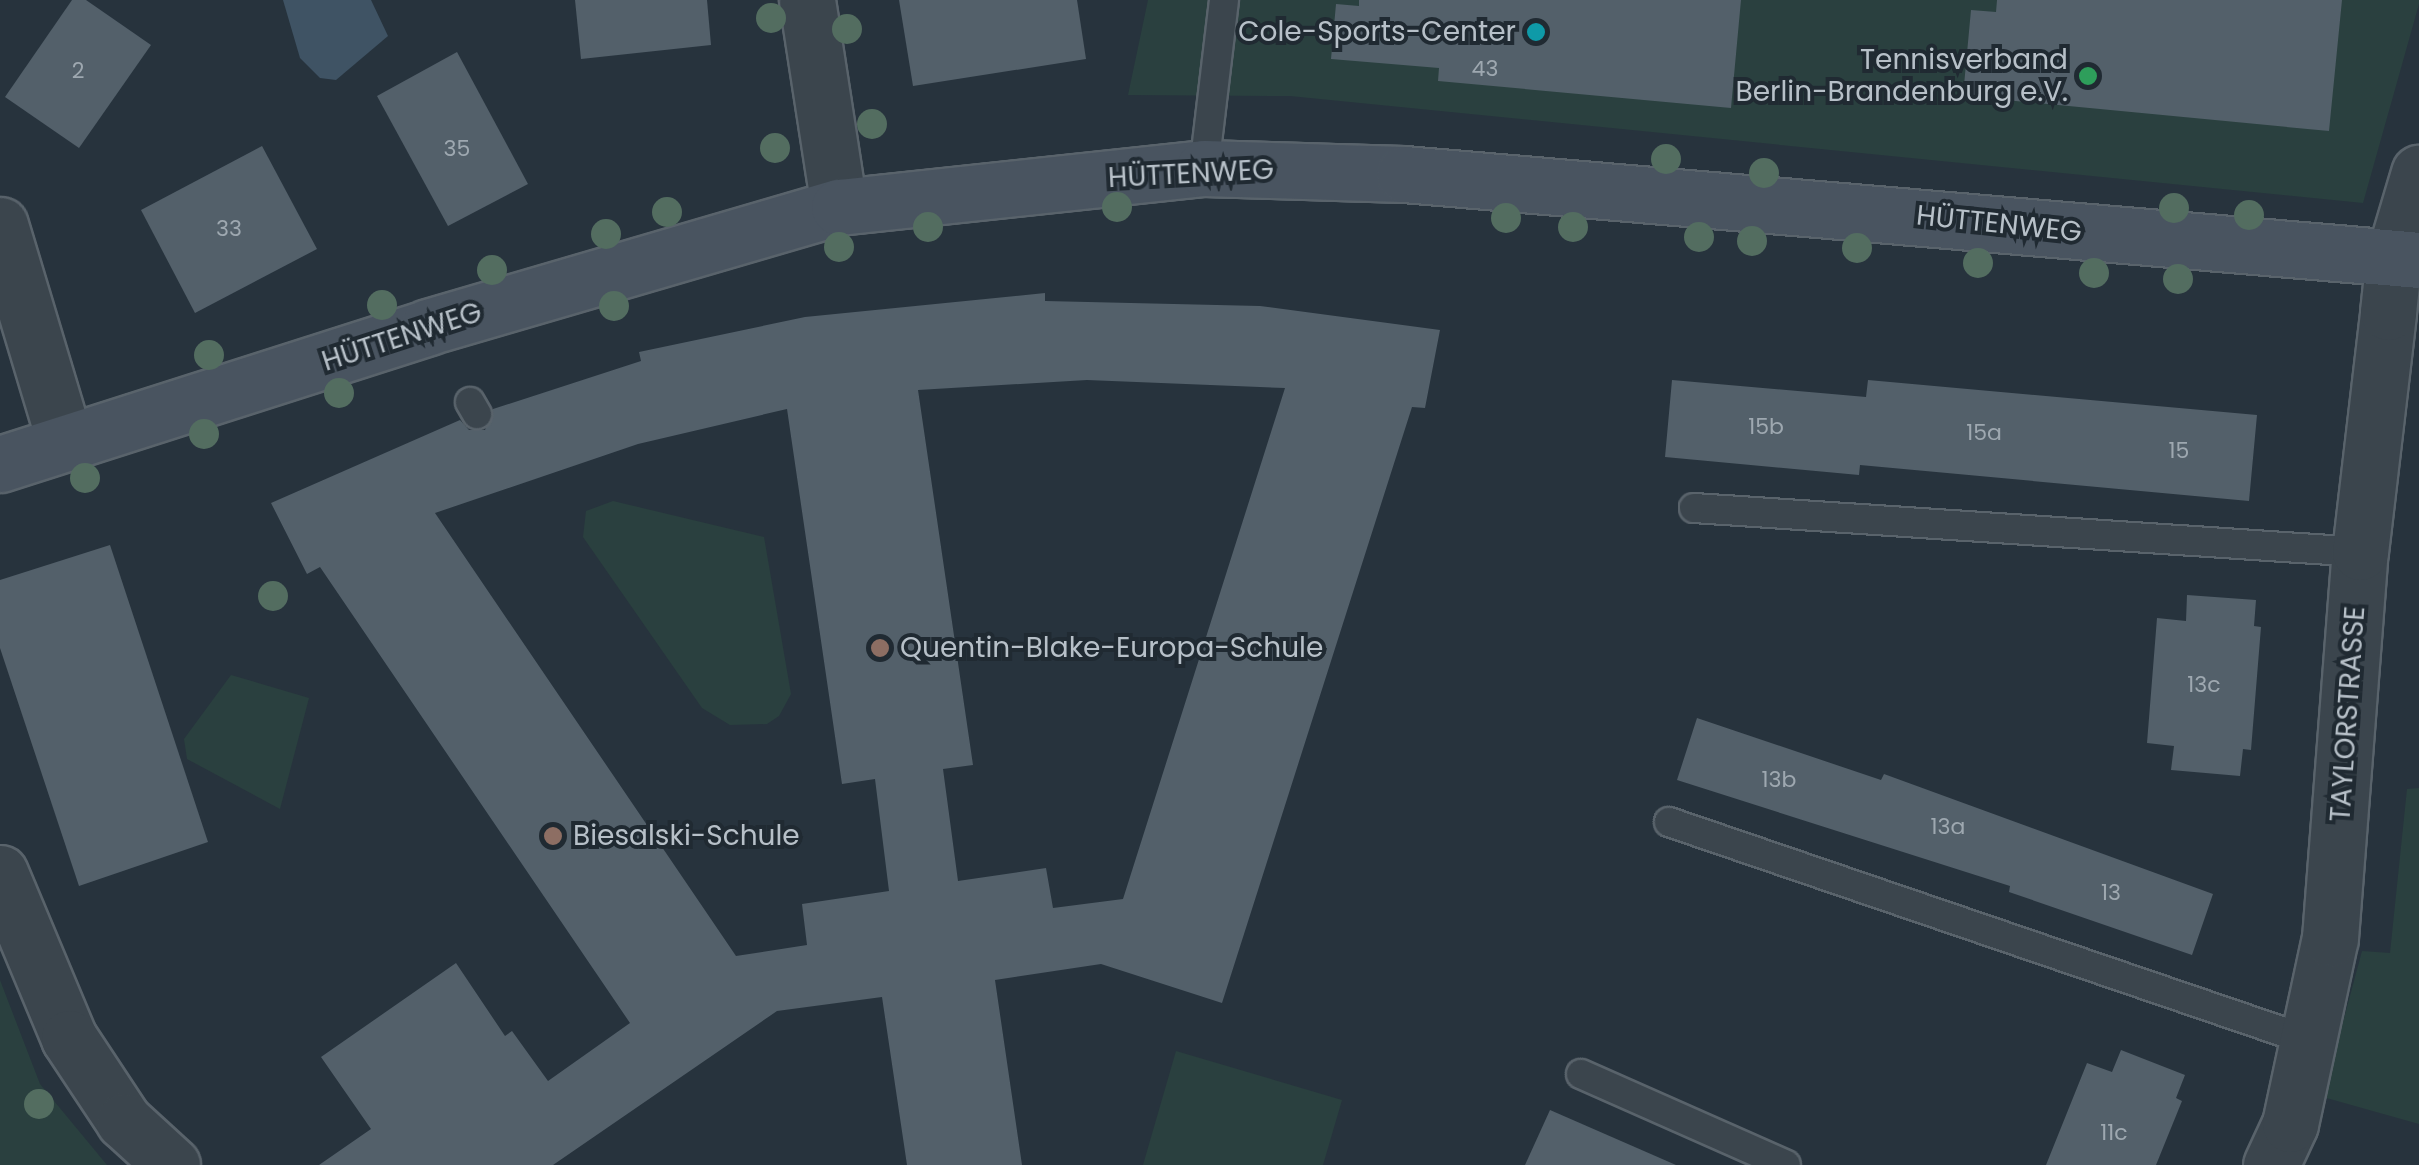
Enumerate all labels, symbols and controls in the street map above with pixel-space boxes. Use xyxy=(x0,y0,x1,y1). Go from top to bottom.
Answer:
place label: Cole-Sports-Center xyxy=(1238,15,1516,49)
marker: Cole-Sports-Center xyxy=(1525,21,1547,43)
place label: Tennisverband Berlin-Brandenburg e.V. xyxy=(1736,43,2068,109)
house number: 43 xyxy=(1472,56,1498,82)
house number: 2 xyxy=(72,58,84,84)
marker: Tennisverband Berlin-Brandenburg e.V. xyxy=(2077,65,2099,87)
house number: 35 xyxy=(444,136,470,162)
street label: HÜTTENWEG xyxy=(1107,153,1275,195)
street label: HÜTTENWEG xyxy=(1915,199,2083,249)
house number: 33 xyxy=(216,216,242,242)
street label: HÜTTENWEG xyxy=(318,295,486,379)
house number: 15b xyxy=(1748,414,1784,440)
house number: 15a xyxy=(1966,420,2002,446)
house number: 15 xyxy=(2169,438,2189,464)
street label: TAYLORSTRASSE xyxy=(2324,605,2372,823)
place label: Quentin-Blake-Europa-Schule xyxy=(900,631,1323,665)
marker: Quentin-Blake-Europa-Schule xyxy=(869,637,891,659)
house number: 13c xyxy=(2187,672,2221,698)
house number: 13b xyxy=(1762,767,1796,793)
house number: 13a xyxy=(1931,814,1965,840)
place label: Biesalski-Schule xyxy=(573,819,800,853)
marker: Biesalski-Schule xyxy=(542,825,564,847)
house number: 13 xyxy=(2101,880,2121,906)
house number: 11c xyxy=(2100,1120,2128,1146)

